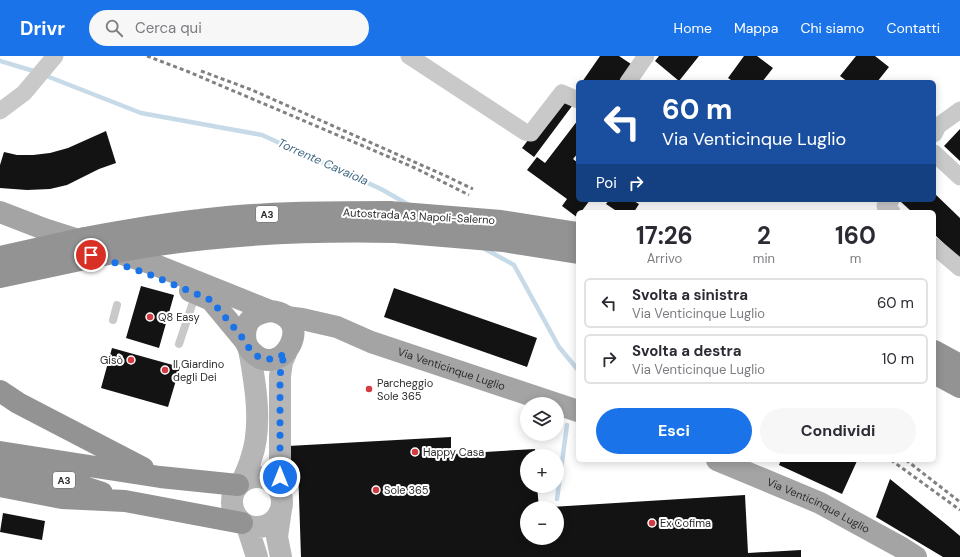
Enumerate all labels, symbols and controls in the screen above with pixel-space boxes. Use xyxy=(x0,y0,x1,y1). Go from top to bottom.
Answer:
search box xyxy=(89,10,369,46)
text: Drivr xyxy=(20,16,65,41)
icon: search xyxy=(103,17,125,39)
text: Cerca qui xyxy=(135,18,202,38)
text: Home xyxy=(674,19,712,37)
text: Mappa xyxy=(734,19,778,37)
text: Chi siamo xyxy=(800,19,864,37)
text: Contatti xyxy=(886,19,940,37)
text: 60 m xyxy=(662,91,732,128)
icon: left xyxy=(596,96,648,148)
text: Via Venticinque Luglio xyxy=(662,127,846,151)
water label: Torrente Cavaiola xyxy=(275,135,371,189)
icon: right xyxy=(625,172,647,194)
text: Poi xyxy=(596,173,617,193)
street label: Autostrada A3 Napoli-Salerno xyxy=(343,205,495,227)
road number: A3 xyxy=(256,206,278,222)
text: 17:26 xyxy=(636,220,693,251)
text: 2 xyxy=(757,220,771,251)
text: 160 xyxy=(835,220,876,251)
pin xyxy=(74,238,108,272)
icon: arrive xyxy=(80,244,102,266)
text: Arrivo xyxy=(647,250,682,267)
text: min xyxy=(753,250,775,267)
text: m xyxy=(850,250,861,267)
text: Svolta a sinistra xyxy=(632,285,748,305)
icon: left xyxy=(598,292,620,314)
text: 60 m xyxy=(877,293,914,313)
text: Via Venticinque Luglio xyxy=(632,305,765,322)
place label: Q8 Easy xyxy=(158,310,200,324)
marker: Q8 Easy xyxy=(145,312,155,322)
text: Svolta a destra xyxy=(632,341,742,361)
street label: Via Venticinque Luglio xyxy=(396,344,507,393)
icon: right xyxy=(598,348,620,370)
text: 10 m xyxy=(882,349,914,369)
place label: Gisò xyxy=(100,353,123,367)
marker: Gisò xyxy=(126,355,136,365)
place label: Il Giardino degli Dei xyxy=(173,357,224,384)
text: Via Venticinque Luglio xyxy=(632,361,765,378)
marker: Il Giardino degli Dei xyxy=(160,365,170,375)
place label: Parcheggio Sole 365 xyxy=(377,376,433,403)
marker: Parcheggio Sole 365 xyxy=(364,384,374,394)
map controls xyxy=(520,397,564,545)
button: layers xyxy=(520,397,564,441)
button: Esci xyxy=(596,408,752,454)
button: Condividi xyxy=(760,408,916,454)
place label: Happy Casa xyxy=(423,445,484,459)
marker: Happy Casa xyxy=(410,447,420,457)
button: + xyxy=(520,449,564,493)
position arrow xyxy=(259,456,301,498)
road number: A3 xyxy=(53,472,75,488)
street label: Via Venticinque Luglio xyxy=(765,475,872,536)
place label: Sole 365 xyxy=(384,483,429,497)
marker: Sole 365 xyxy=(371,485,381,495)
button: − xyxy=(520,501,564,545)
place label: Ex Cofima xyxy=(660,516,711,530)
marker: Ex Cofima xyxy=(647,518,657,528)

